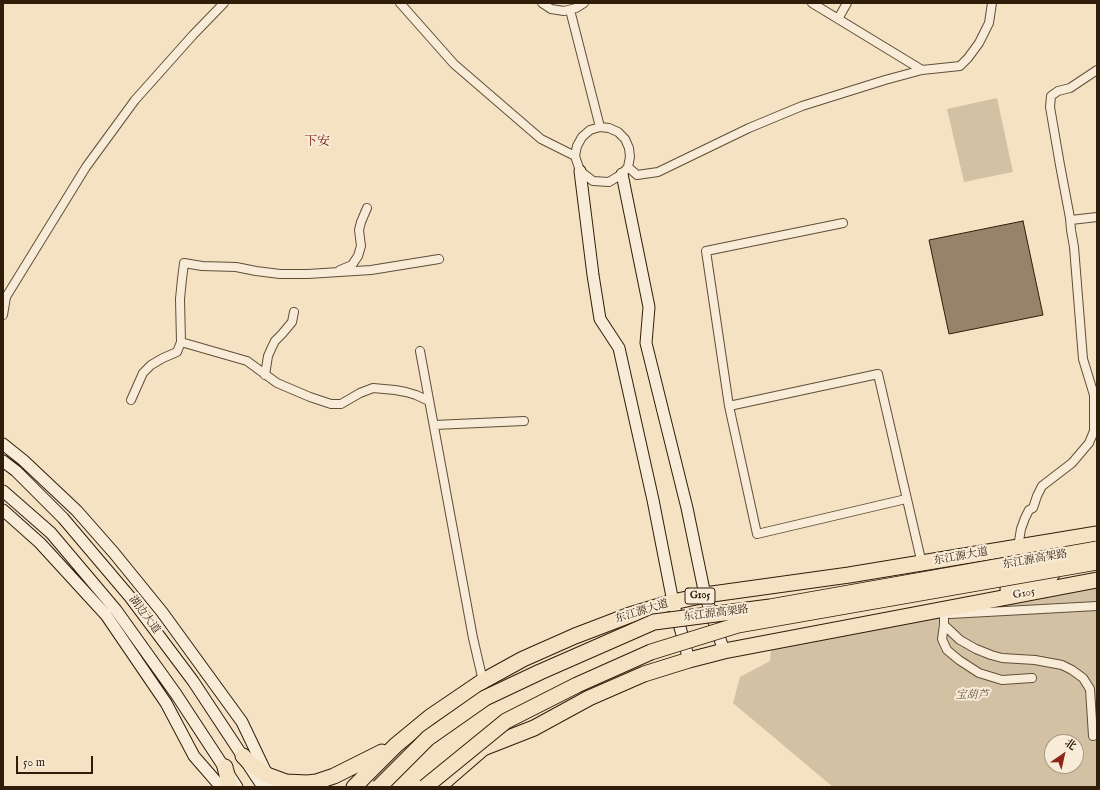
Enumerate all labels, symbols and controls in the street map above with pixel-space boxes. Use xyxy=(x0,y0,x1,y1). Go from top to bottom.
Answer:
district label: 下安 xyxy=(304,134,330,150)
street label: 东江源大道 xyxy=(933,546,989,568)
street label: 东江源高架路 xyxy=(1001,548,1069,572)
street label: G105 xyxy=(1012,585,1036,603)
road number: G105 xyxy=(685,588,715,604)
street label: 湖边大道 xyxy=(125,593,163,637)
street label: 东江源大道 xyxy=(614,598,670,626)
street label: 东江源高架路 xyxy=(682,603,750,625)
park label: 宝葫芦 xyxy=(956,689,988,703)
north arrow xyxy=(1044,734,1084,774)
text: 北 xyxy=(1062,736,1079,754)
scale bar xyxy=(18,748,95,774)
text: 50 m xyxy=(23,755,45,770)

